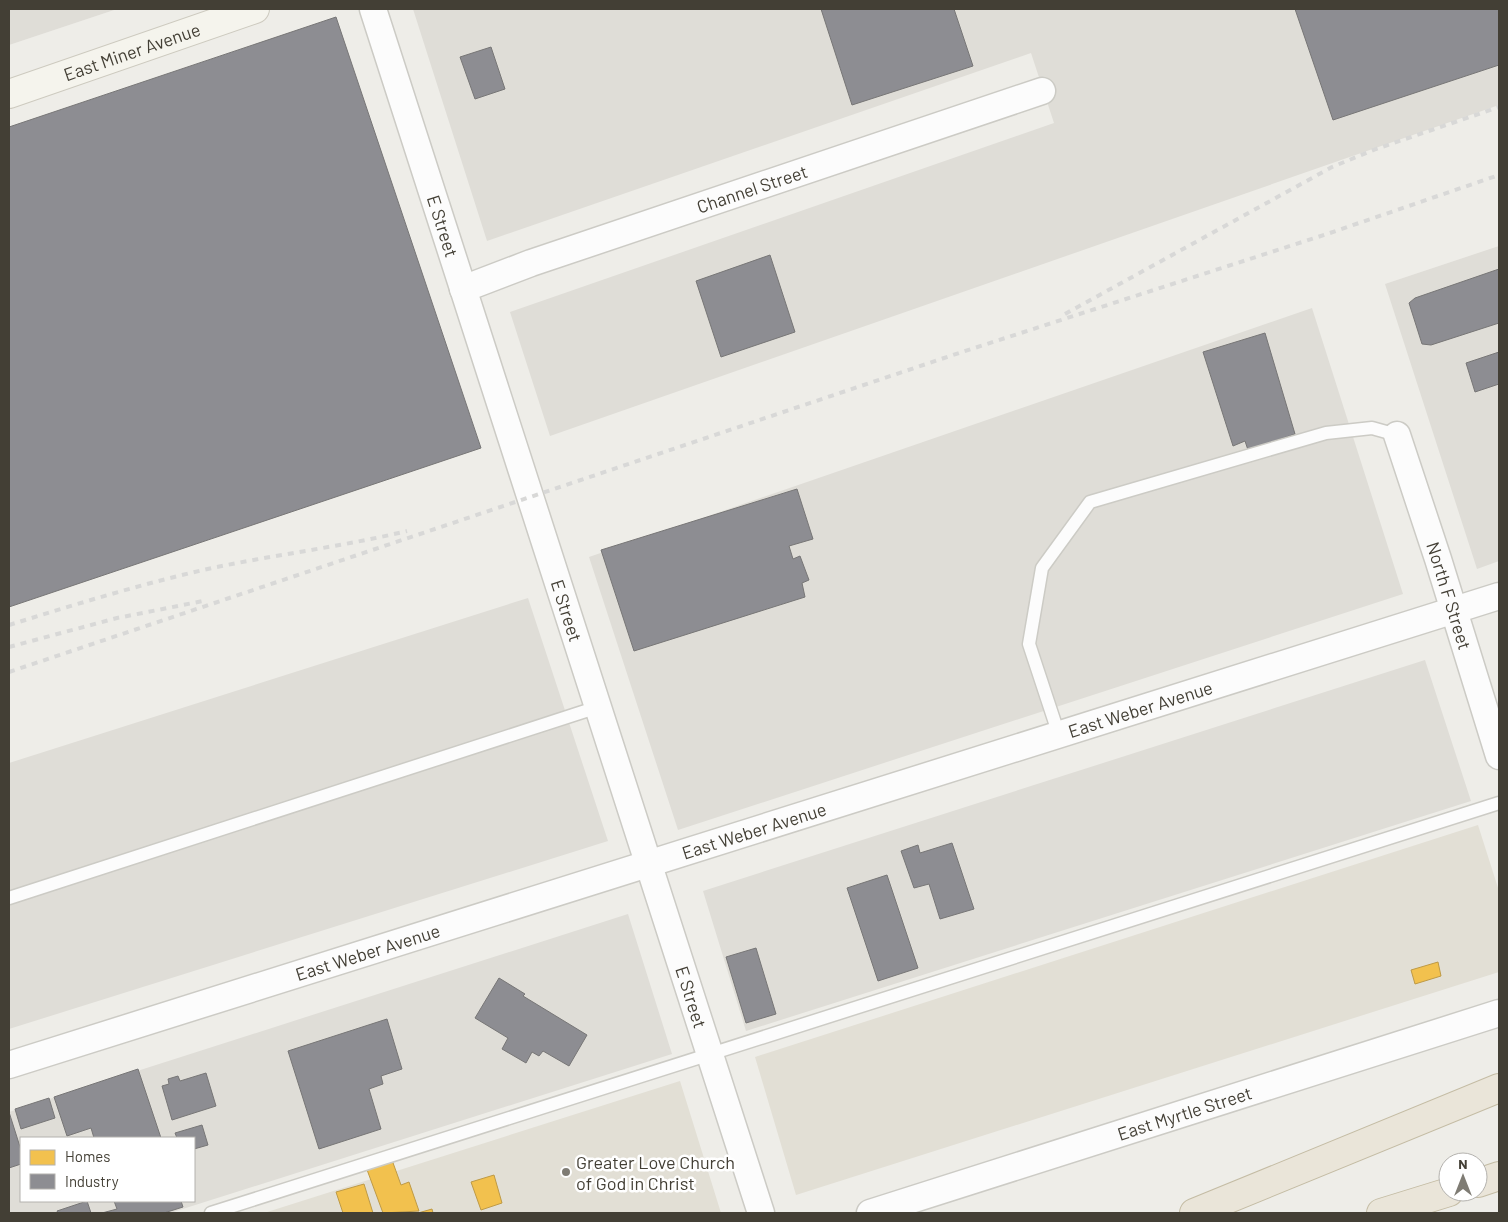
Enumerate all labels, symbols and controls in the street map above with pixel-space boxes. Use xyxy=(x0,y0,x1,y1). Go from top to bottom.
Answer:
street label: East Miner Avenue xyxy=(61,18,203,85)
street label: Channel Street xyxy=(694,160,810,217)
street label: E Street xyxy=(423,192,463,260)
street label: North F Street xyxy=(1422,539,1476,652)
street label: E Street xyxy=(547,577,587,644)
street label: East Weber Avenue xyxy=(1065,676,1215,742)
street label: East Weber Avenue xyxy=(679,797,829,864)
street label: East Weber Avenue xyxy=(293,919,443,985)
street label: E Street xyxy=(671,963,712,1031)
street label: East Myrtle Street xyxy=(1114,1081,1255,1145)
legend xyxy=(20,1137,195,1202)
text: Homes xyxy=(65,1147,110,1165)
place label: Greater Love Church of God in Christ xyxy=(576,1151,735,1194)
north arrow xyxy=(1438,1152,1488,1202)
text: N xyxy=(1458,1155,1468,1172)
marker: Greater Love Church of God in Christ xyxy=(560,1166,572,1178)
text: Industry xyxy=(65,1172,119,1190)

